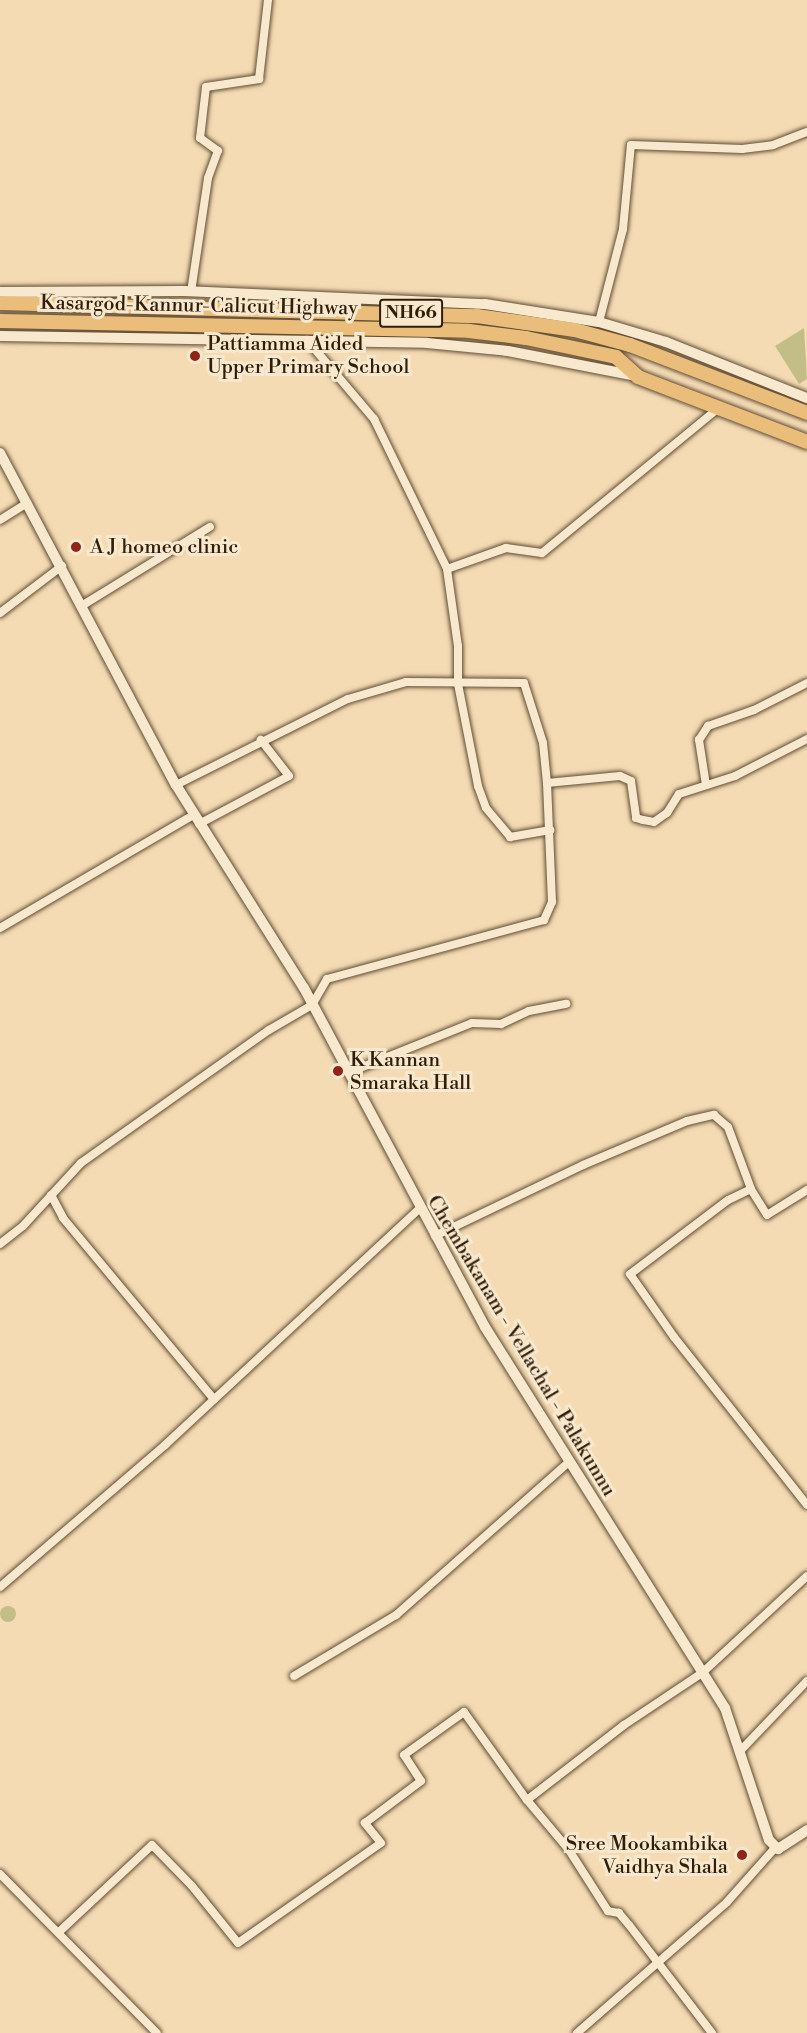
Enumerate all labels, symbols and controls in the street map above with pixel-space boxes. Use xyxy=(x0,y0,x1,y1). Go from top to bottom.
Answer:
street label: Kasargod-Kannur-Calicut Highway xyxy=(40,291,358,321)
road number: NH66 xyxy=(378,298,444,328)
place label: Pattiamma Aided Upper Primary School xyxy=(207,332,409,379)
marker: Pattiamma Aided Upper Primary School xyxy=(188,349,202,363)
place label: A J homeo clinic xyxy=(90,535,238,559)
marker: A J homeo clinic xyxy=(67,538,85,556)
place label: K Kannan Smaraka Hall xyxy=(350,1048,471,1095)
marker: K Kannan Smaraka Hall xyxy=(331,1064,345,1078)
street label: Chembakanam - Vellachal - Palakunnu xyxy=(421,1191,621,1501)
place label: Sree Mookambika Vaidhya Shala xyxy=(566,1832,728,1879)
marker: Sree Mookambika Vaidhya Shala xyxy=(733,1846,751,1864)

